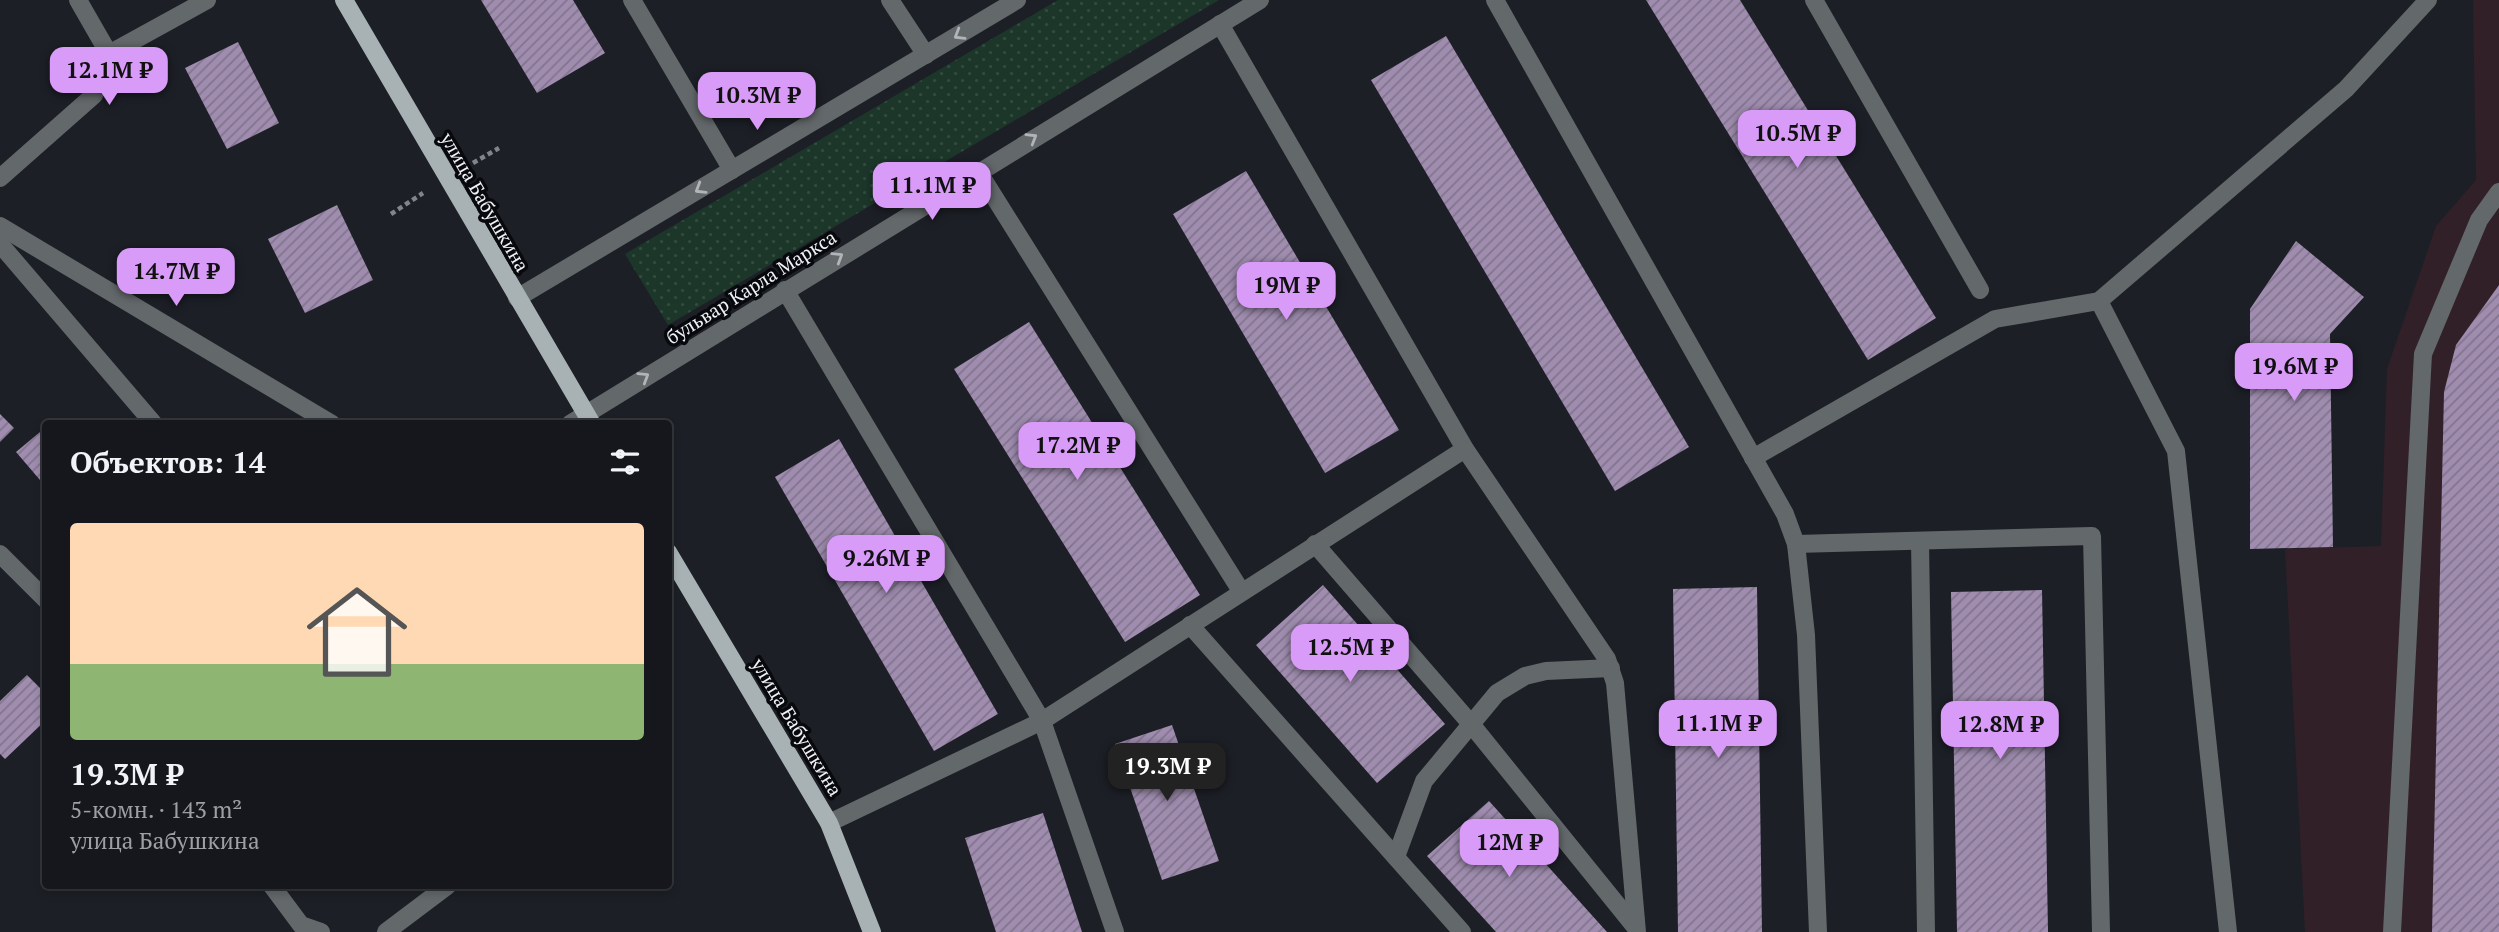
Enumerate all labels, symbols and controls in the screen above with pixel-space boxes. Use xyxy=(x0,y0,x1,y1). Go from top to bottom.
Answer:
one-way arrow xyxy=(953,27,966,40)
pin: 12.1M ₽ xyxy=(44,48,174,107)
text: 12.1M ₽ xyxy=(66,54,152,85)
pin: 10.3M ₽ xyxy=(692,72,822,132)
text: 10.3M ₽ xyxy=(714,79,800,110)
pin: 10.5M ₽ xyxy=(1732,110,1862,170)
text: 10.5M ₽ xyxy=(1754,117,1840,148)
street label: улица Бабушкина xyxy=(435,127,536,276)
one-way arrow xyxy=(1024,134,1037,147)
pin: 11.1M ₽ xyxy=(867,162,997,222)
text: 11.1M ₽ xyxy=(889,169,975,200)
one-way arrow xyxy=(695,180,708,193)
street label: бульвар Карла Маркса xyxy=(661,224,841,349)
pin: 14.7M ₽ xyxy=(111,248,241,308)
one-way arrow xyxy=(830,253,843,266)
text: 14.7M ₽ xyxy=(133,255,219,286)
pin: 19M ₽ xyxy=(1237,262,1335,322)
text: 19M ₽ xyxy=(1253,269,1319,300)
pin: 19.6M ₽ xyxy=(2229,344,2359,403)
text: 19.6M ₽ xyxy=(2251,350,2337,381)
one-way arrow xyxy=(637,372,650,385)
pin: 17.2M ₽ xyxy=(1012,422,1142,482)
text: 17.2M ₽ xyxy=(1034,429,1120,460)
text: Объектов: 14 xyxy=(70,442,266,482)
icon: filters xyxy=(606,443,644,481)
pin: 9.26M ₽ xyxy=(821,536,951,595)
text: 9.26M ₽ xyxy=(843,542,929,573)
icon: home xyxy=(294,569,420,695)
pin: 12.5M ₽ xyxy=(1285,624,1415,684)
text: 12.5M ₽ xyxy=(1307,631,1393,662)
street label: улица Бабушкина xyxy=(746,652,849,801)
pin: 11.1M ₽ xyxy=(1653,700,1783,760)
pin: 12.8M ₽ xyxy=(1935,702,2065,761)
text: 11.1M ₽ xyxy=(1675,707,1761,738)
text: 12.8M ₽ xyxy=(1957,708,2043,739)
pin: 19.3M ₽ xyxy=(1102,744,1232,803)
text: 19.3M ₽ xyxy=(1124,750,1210,781)
text: 19.3M ₽ xyxy=(70,754,183,794)
text: 5-комн. · 143 m² xyxy=(70,794,242,825)
pin: 12M ₽ xyxy=(1460,820,1558,879)
text: улица Бабушкина xyxy=(70,825,260,856)
text: 12M ₽ xyxy=(1476,826,1542,857)

